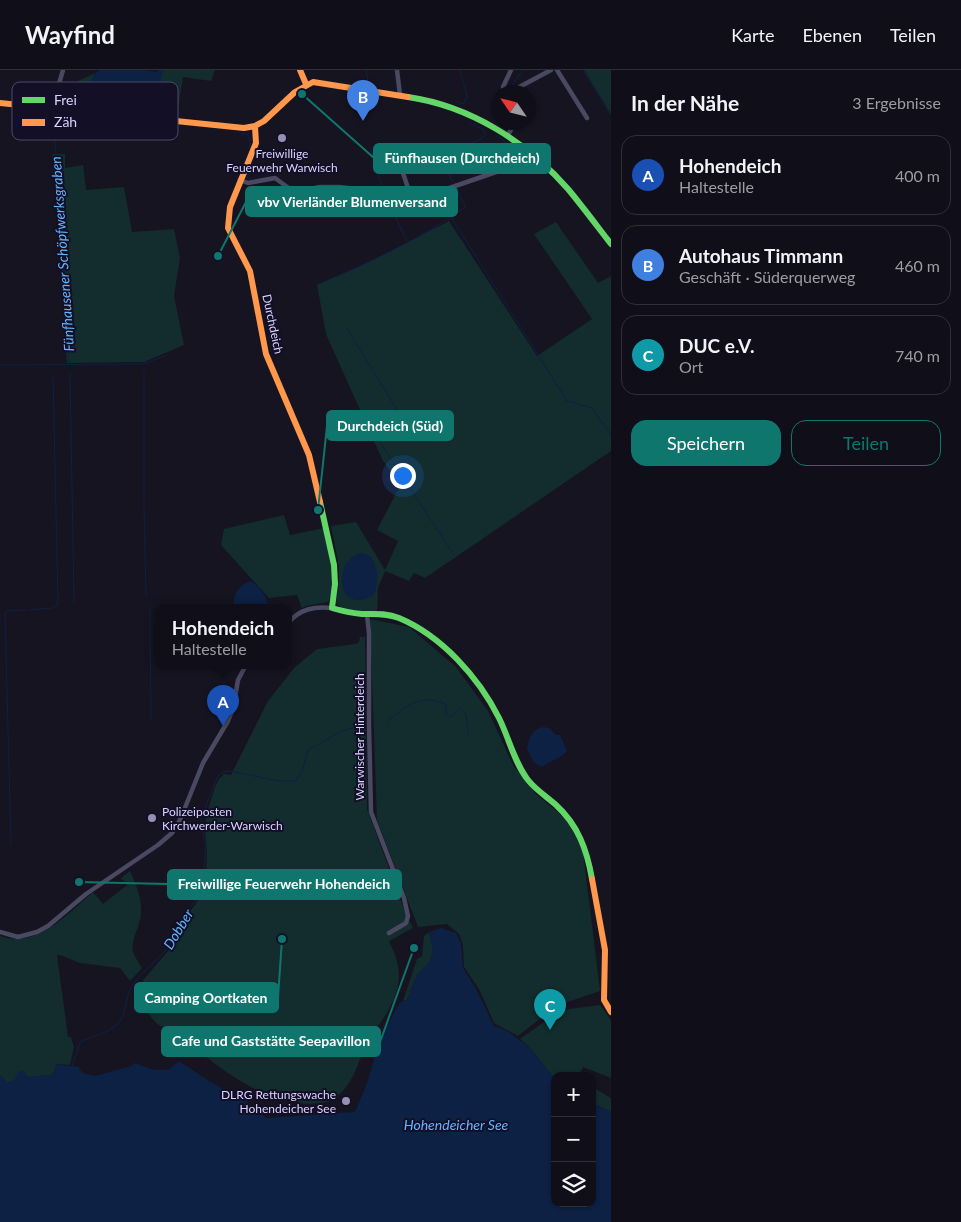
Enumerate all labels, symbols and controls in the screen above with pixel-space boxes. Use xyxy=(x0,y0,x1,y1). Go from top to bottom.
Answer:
text: Wayfind xyxy=(25,20,115,49)
text: Karte xyxy=(731,24,774,46)
text: Ebenen xyxy=(802,24,862,46)
text: Teilen xyxy=(890,24,936,46)
pin: B xyxy=(347,80,379,121)
legend xyxy=(12,82,178,140)
north arrow xyxy=(491,85,536,130)
text: In der Nähe xyxy=(631,90,739,115)
text: Frei xyxy=(54,91,77,108)
text: 3 Ergebnisse xyxy=(852,93,941,112)
text: Zäh xyxy=(54,113,77,130)
marker: Freiwillige Feuerwehr Warwisch xyxy=(276,132,288,144)
callout: Fünfhausen (Durchdeich) xyxy=(374,144,550,173)
place label: Freiwillige Feuerwehr Warwisch xyxy=(226,146,338,175)
text: Fünfhausen (Durchdeich) xyxy=(384,149,540,166)
text: Hohendeich xyxy=(679,154,781,177)
water label: Fünfhausener Schöpfwerksgraben xyxy=(47,156,77,352)
text: A xyxy=(642,166,654,185)
text: 400 m xyxy=(895,166,940,185)
text: Haltestelle xyxy=(679,177,754,196)
callout: vbv Vierländer Blumenversand xyxy=(246,187,457,216)
text: vbv Vierländer Blumenversand xyxy=(257,193,447,210)
text: Autohaus Timmann xyxy=(679,244,843,267)
text: B xyxy=(643,256,653,275)
text: 460 m xyxy=(895,256,940,275)
text: Geschäft · Süderquerweg xyxy=(679,267,855,286)
street label: Durchdeich xyxy=(259,293,287,355)
text: DUC e.V. xyxy=(679,334,754,357)
text: C xyxy=(643,346,653,365)
text: 740 m xyxy=(895,346,940,365)
text: Ort xyxy=(679,357,703,376)
callout: Durchdeich (Süd) xyxy=(327,411,453,440)
text: Durchdeich (Süd) xyxy=(337,417,443,434)
button: Speichern xyxy=(631,420,781,466)
button: Teilen xyxy=(791,420,941,466)
your location xyxy=(390,463,416,489)
popup xyxy=(154,604,292,669)
text: Hohendeich xyxy=(172,616,274,639)
text: Haltestelle xyxy=(172,639,247,658)
street label: Warwischer Hinterdeich xyxy=(352,673,367,801)
pin: A xyxy=(207,685,239,726)
place label: Polizeiposten Kirchwerder-Warwisch xyxy=(162,804,283,833)
marker: Polizeiposten Kirchwerder-Warwisch xyxy=(146,812,158,824)
callout: Freiwillige Feuerwehr Hohendeich xyxy=(168,870,401,899)
text: Freiwillige Feuerwehr Hohendeich xyxy=(178,875,390,892)
water label: Dobber xyxy=(160,906,197,952)
callout: Camping Oortkaten xyxy=(135,983,278,1012)
text: Camping Oortkaten xyxy=(144,989,268,1006)
pin: C xyxy=(534,989,566,1030)
callout: Cafe und Gaststätte Seepavillon xyxy=(162,1027,380,1056)
text: Cafe und Gaststätte Seepavillon xyxy=(172,1032,370,1049)
map controls xyxy=(551,1072,596,1207)
button: + xyxy=(551,1072,596,1117)
place label: DLRG Rettungswache Hohendeicher See xyxy=(221,1087,336,1116)
marker: DLRG Rettungswache Hohendeicher See xyxy=(340,1095,352,1107)
water label: Hohendeicher See xyxy=(404,1116,509,1133)
button: − xyxy=(551,1117,596,1162)
button: layers xyxy=(551,1162,596,1207)

